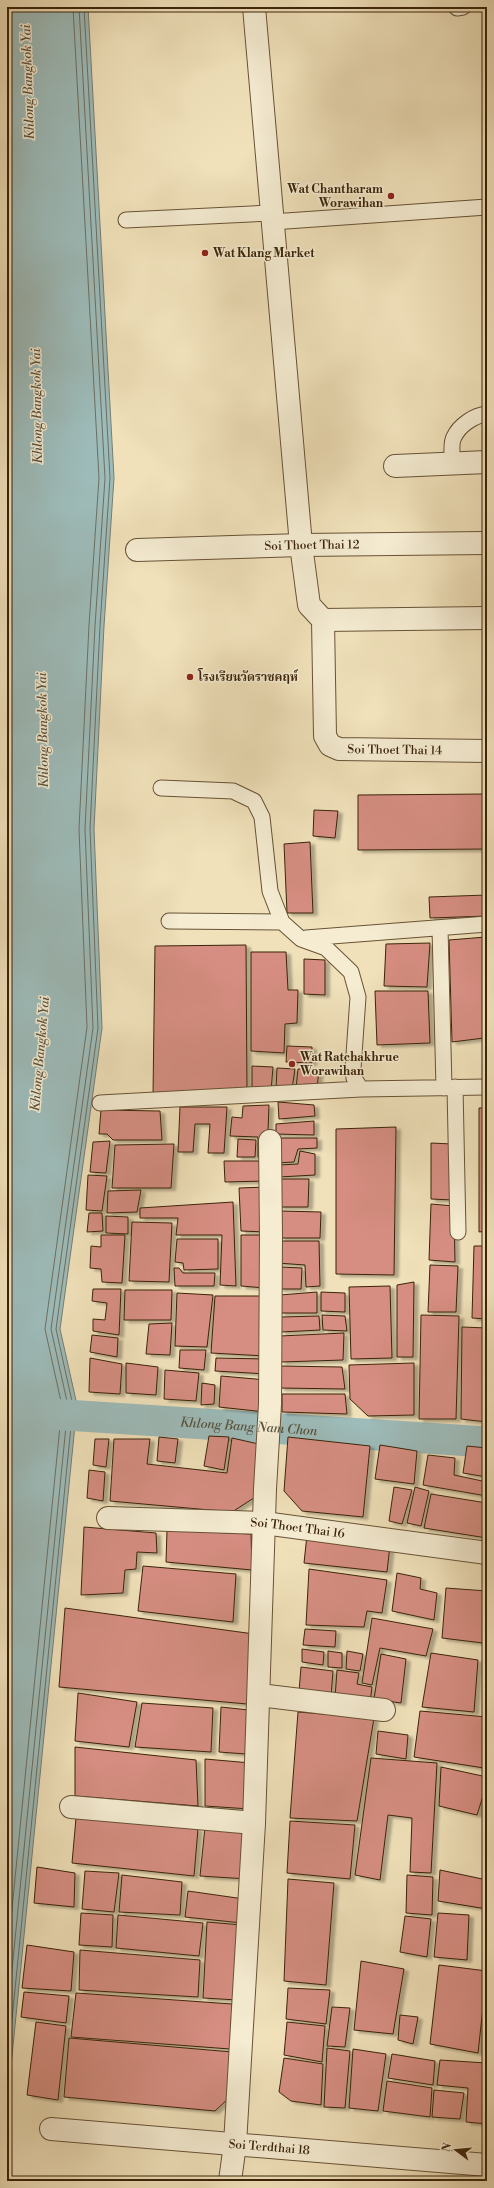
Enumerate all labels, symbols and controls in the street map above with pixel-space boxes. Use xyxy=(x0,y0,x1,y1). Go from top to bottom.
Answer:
water label: Khlong Bangkok Yai xyxy=(18,23,38,140)
place label: Wat Chantharam Worawihan xyxy=(286,182,384,211)
marker: Wat Chantharam Worawihan xyxy=(386,191,396,201)
place label: Wat Klang Market xyxy=(212,246,315,261)
marker: Wat Klang Market xyxy=(200,248,210,258)
water label: Khlong Bangkok Yai xyxy=(28,347,46,464)
street label: Soi Thoet Thai 12 xyxy=(264,537,360,554)
place label: โรงเรียนวัดราชคฤห์ xyxy=(197,668,299,685)
water label: Khlong Bangkok Yai xyxy=(34,671,52,788)
marker: โรงเรียนวัดราชคฤห์ xyxy=(185,672,195,682)
street label: Soi Thoet Thai 14 xyxy=(347,742,442,758)
water label: Khlong Bangkok Yai xyxy=(27,995,53,1112)
place label: Wat Ratchakhrue Worawihan xyxy=(299,1050,399,1079)
marker: Wat Ratchakhrue Worawihan xyxy=(287,1059,297,1069)
water label: Khlong Bang Nam Chon xyxy=(179,1414,318,1439)
street label: Soi Thoet Thai 16 xyxy=(250,1515,346,1541)
north arrow xyxy=(436,2130,476,2170)
street label: Soi Terdthai 18 xyxy=(228,2136,311,2158)
text: N xyxy=(439,2141,455,2154)

